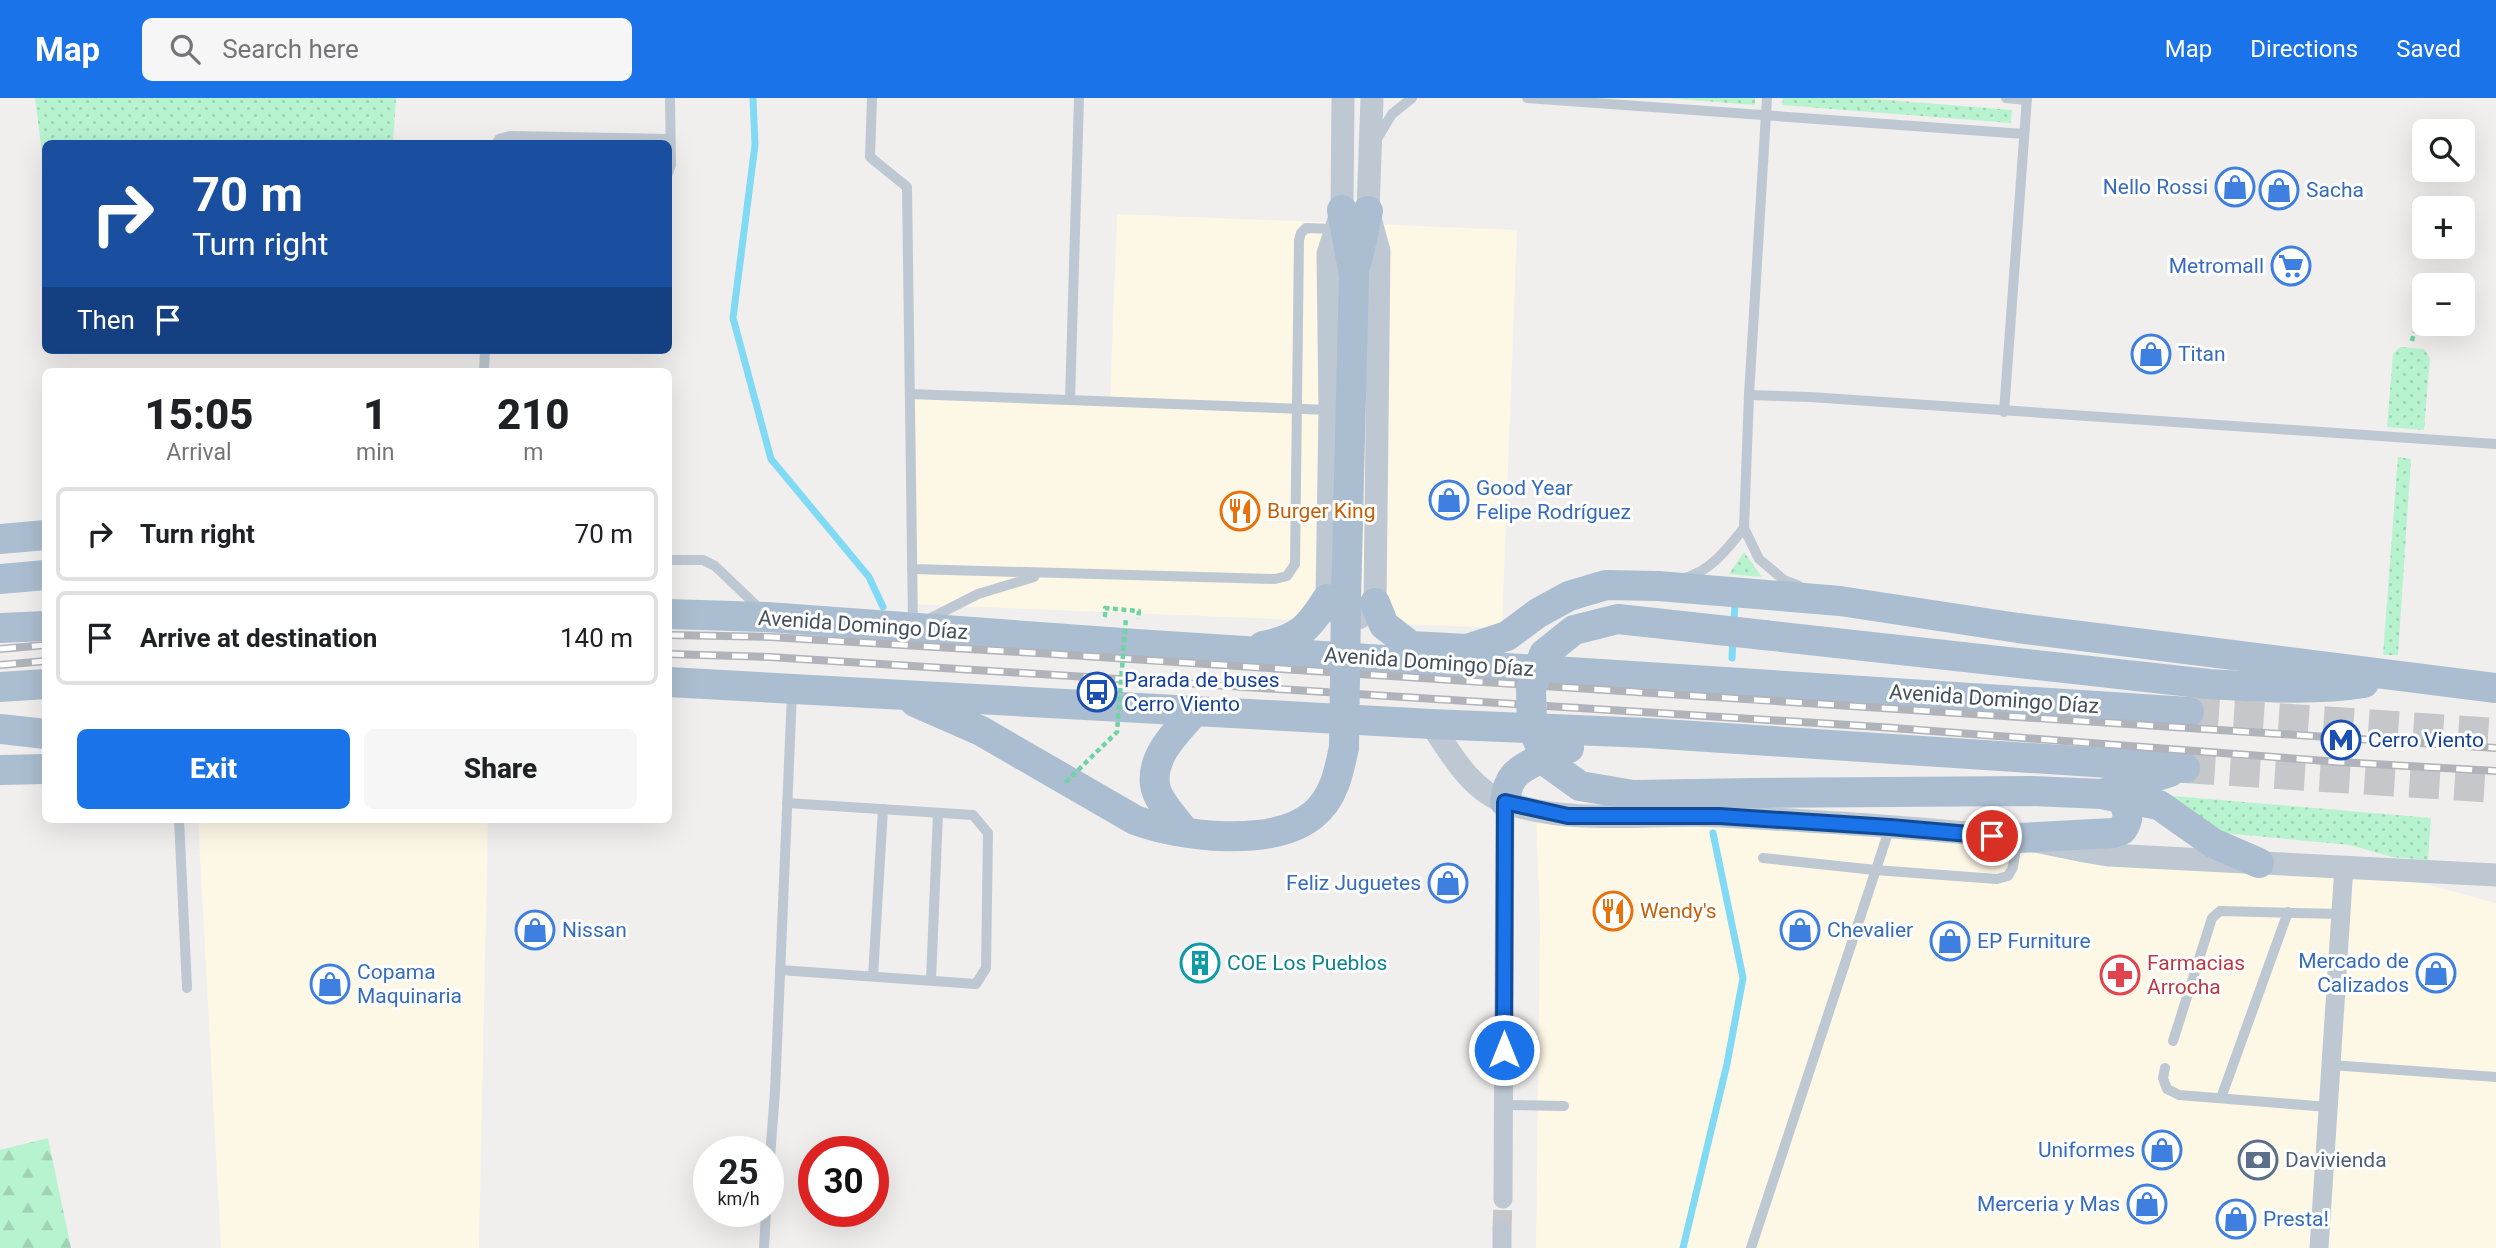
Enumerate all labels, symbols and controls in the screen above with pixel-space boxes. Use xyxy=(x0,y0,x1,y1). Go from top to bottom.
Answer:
search box xyxy=(142,18,632,81)
text: Map xyxy=(35,30,100,69)
icon: search xyxy=(166,30,204,68)
text: Search here xyxy=(222,34,359,64)
text: Map xyxy=(2165,35,2212,63)
text: Directions xyxy=(2250,35,2358,63)
text: Saved xyxy=(2396,35,2461,63)
map controls xyxy=(2412,119,2475,336)
button: search xyxy=(2412,119,2475,182)
text: 70 m xyxy=(192,166,303,223)
shop icon: Nello Rossi xyxy=(2214,166,2256,208)
icon: right xyxy=(77,168,168,259)
shop icon: Sacha xyxy=(2258,169,2300,211)
place label: Nello Rossi xyxy=(2103,175,2208,199)
place label: Sacha xyxy=(2306,178,2364,202)
button: + xyxy=(2412,196,2475,259)
text: Turn right xyxy=(192,225,328,263)
supermarket icon: Metromall xyxy=(2270,245,2312,287)
place label: Metromall xyxy=(2169,254,2264,278)
button: − xyxy=(2412,273,2475,336)
icon: arrive xyxy=(149,301,187,339)
text: Then xyxy=(77,305,135,335)
shop icon: Titan xyxy=(2130,333,2172,375)
place label: Titan xyxy=(2178,342,2226,366)
text: 15:05 xyxy=(144,390,254,439)
text: 1 xyxy=(363,390,387,439)
text: 210 xyxy=(497,390,570,439)
text: Arrival xyxy=(166,439,232,466)
text: min xyxy=(356,439,394,466)
text: m xyxy=(523,439,543,466)
place label: Good Year Felipe Rodríguez xyxy=(1476,476,1631,524)
shop icon: Good Year Felipe Rodríguez xyxy=(1428,479,1470,521)
restaurant icon: Burger King xyxy=(1219,490,1261,532)
place label: Burger King xyxy=(1267,499,1376,523)
icon: right xyxy=(81,515,119,553)
text: Turn right xyxy=(140,519,255,549)
text: 70 m xyxy=(575,519,633,549)
street label: Avenida Domingo Díaz xyxy=(757,606,969,644)
icon: arrive xyxy=(81,619,119,657)
text: Arrive at destination xyxy=(140,623,377,653)
text: 140 m xyxy=(560,623,633,653)
street label: Avenida Domingo Díaz xyxy=(1323,643,1535,681)
place label: Parada de buses Cerro Viento xyxy=(1124,668,1280,716)
bus stop icon: Parada de buses Cerro Viento xyxy=(1076,671,1118,713)
street label: Avenida Domingo Díaz xyxy=(1888,680,2100,718)
metro station icon: Cerro Viento xyxy=(2320,719,2362,761)
place label: Cerro Viento xyxy=(2368,728,2484,752)
button: Exit xyxy=(77,729,350,809)
button: Share xyxy=(364,729,637,809)
pin xyxy=(1962,806,2022,866)
icon: arrive xyxy=(1973,817,2011,855)
shop icon: Feliz Juguetes xyxy=(1427,862,1469,904)
place label: Feliz Juguetes xyxy=(1286,871,1421,895)
restaurant icon: Wendy's xyxy=(1592,890,1634,932)
place label: Wendy's xyxy=(1640,899,1717,923)
shop icon: Nissan xyxy=(514,909,556,951)
shop icon: Chevalier xyxy=(1779,909,1821,951)
place label: Nissan xyxy=(562,918,627,942)
place label: Chevalier xyxy=(1827,918,1913,942)
shop icon: EP Furniture xyxy=(1929,920,1971,962)
place label: EP Furniture xyxy=(1977,929,2091,953)
building icon: COE Los Pueblos xyxy=(1179,942,1221,984)
place label: Mercado de Calizados xyxy=(2298,949,2409,997)
place label: COE Los Pueblos xyxy=(1227,951,1387,975)
place label: Farmacias Arrocha xyxy=(2147,951,2245,999)
shop icon: Mercado de Calizados xyxy=(2415,952,2457,994)
pharmacy icon: Farmacias Arrocha xyxy=(2099,954,2141,996)
place label: Copama Maquinaria xyxy=(357,960,462,1008)
shop icon: Copama Maquinaria xyxy=(309,963,351,1005)
position arrow xyxy=(1467,1013,1541,1087)
shop icon: Uniformes xyxy=(2141,1129,2183,1171)
speed limit sign: 30 xyxy=(798,1136,889,1227)
place label: Uniformes xyxy=(2038,1138,2135,1162)
bank icon: Davivienda xyxy=(2237,1139,2279,1181)
place label: Davivienda xyxy=(2285,1148,2387,1172)
text: 25 xyxy=(718,1152,759,1193)
shop icon: Merceria y Mas xyxy=(2126,1183,2168,1225)
text: km/h xyxy=(717,1188,760,1209)
place label: Merceria y Mas xyxy=(1977,1192,2120,1216)
shop icon: Presta! xyxy=(2215,1198,2257,1240)
place label: Presta! xyxy=(2263,1207,2329,1231)

